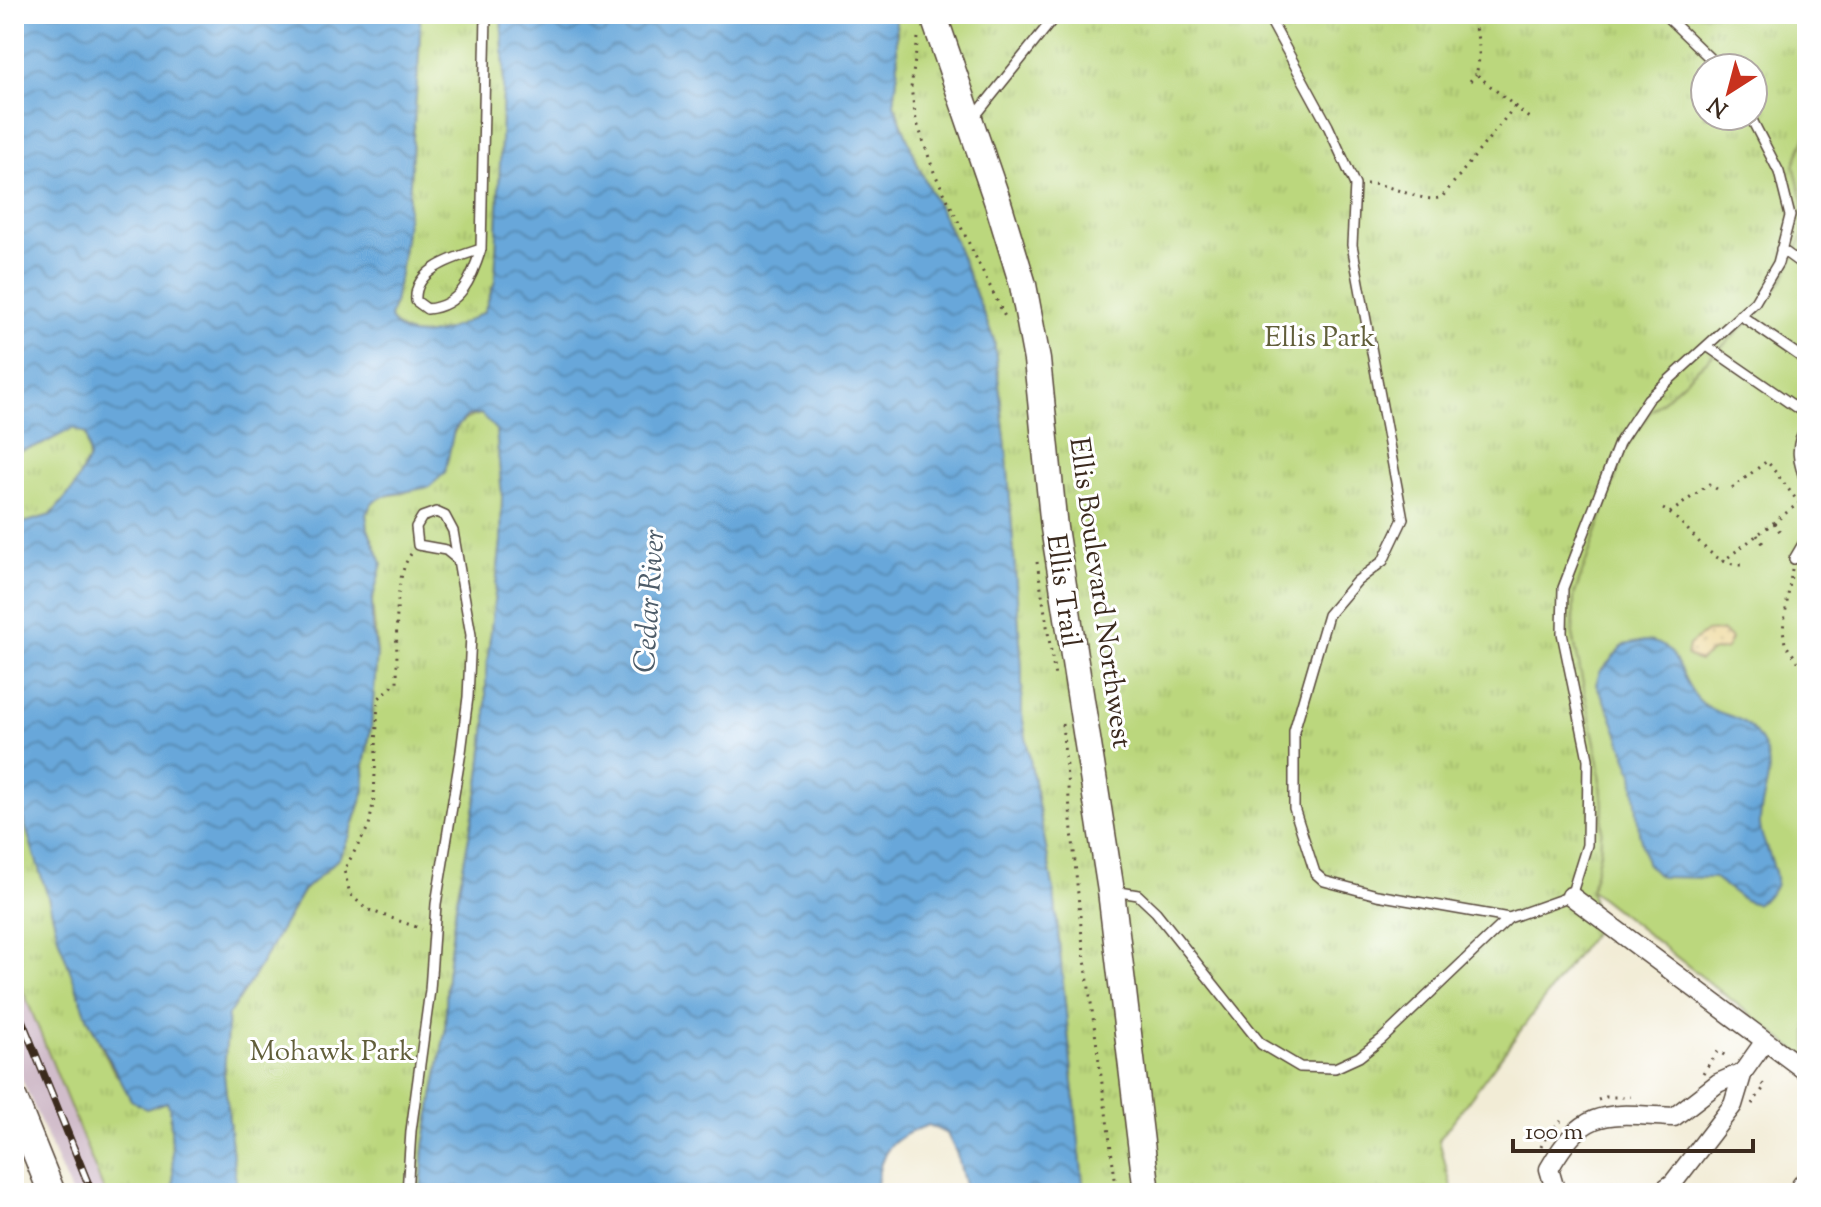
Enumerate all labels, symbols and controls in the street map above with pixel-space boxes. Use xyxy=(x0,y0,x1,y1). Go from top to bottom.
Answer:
north arrow xyxy=(1689,52,1769,132)
text: N xyxy=(1702,87,1736,124)
park label: Ellis Park xyxy=(1265,319,1376,359)
street label: Ellis Boulevard Northwest xyxy=(1057,435,1141,751)
water label: Cedar River xyxy=(625,527,677,674)
street label: Ellis Trail xyxy=(1034,532,1090,650)
park label: Mohawk Park xyxy=(249,1033,415,1073)
scale bar xyxy=(1513,1103,1753,1153)
text: 100 m xyxy=(1525,1116,1583,1150)

